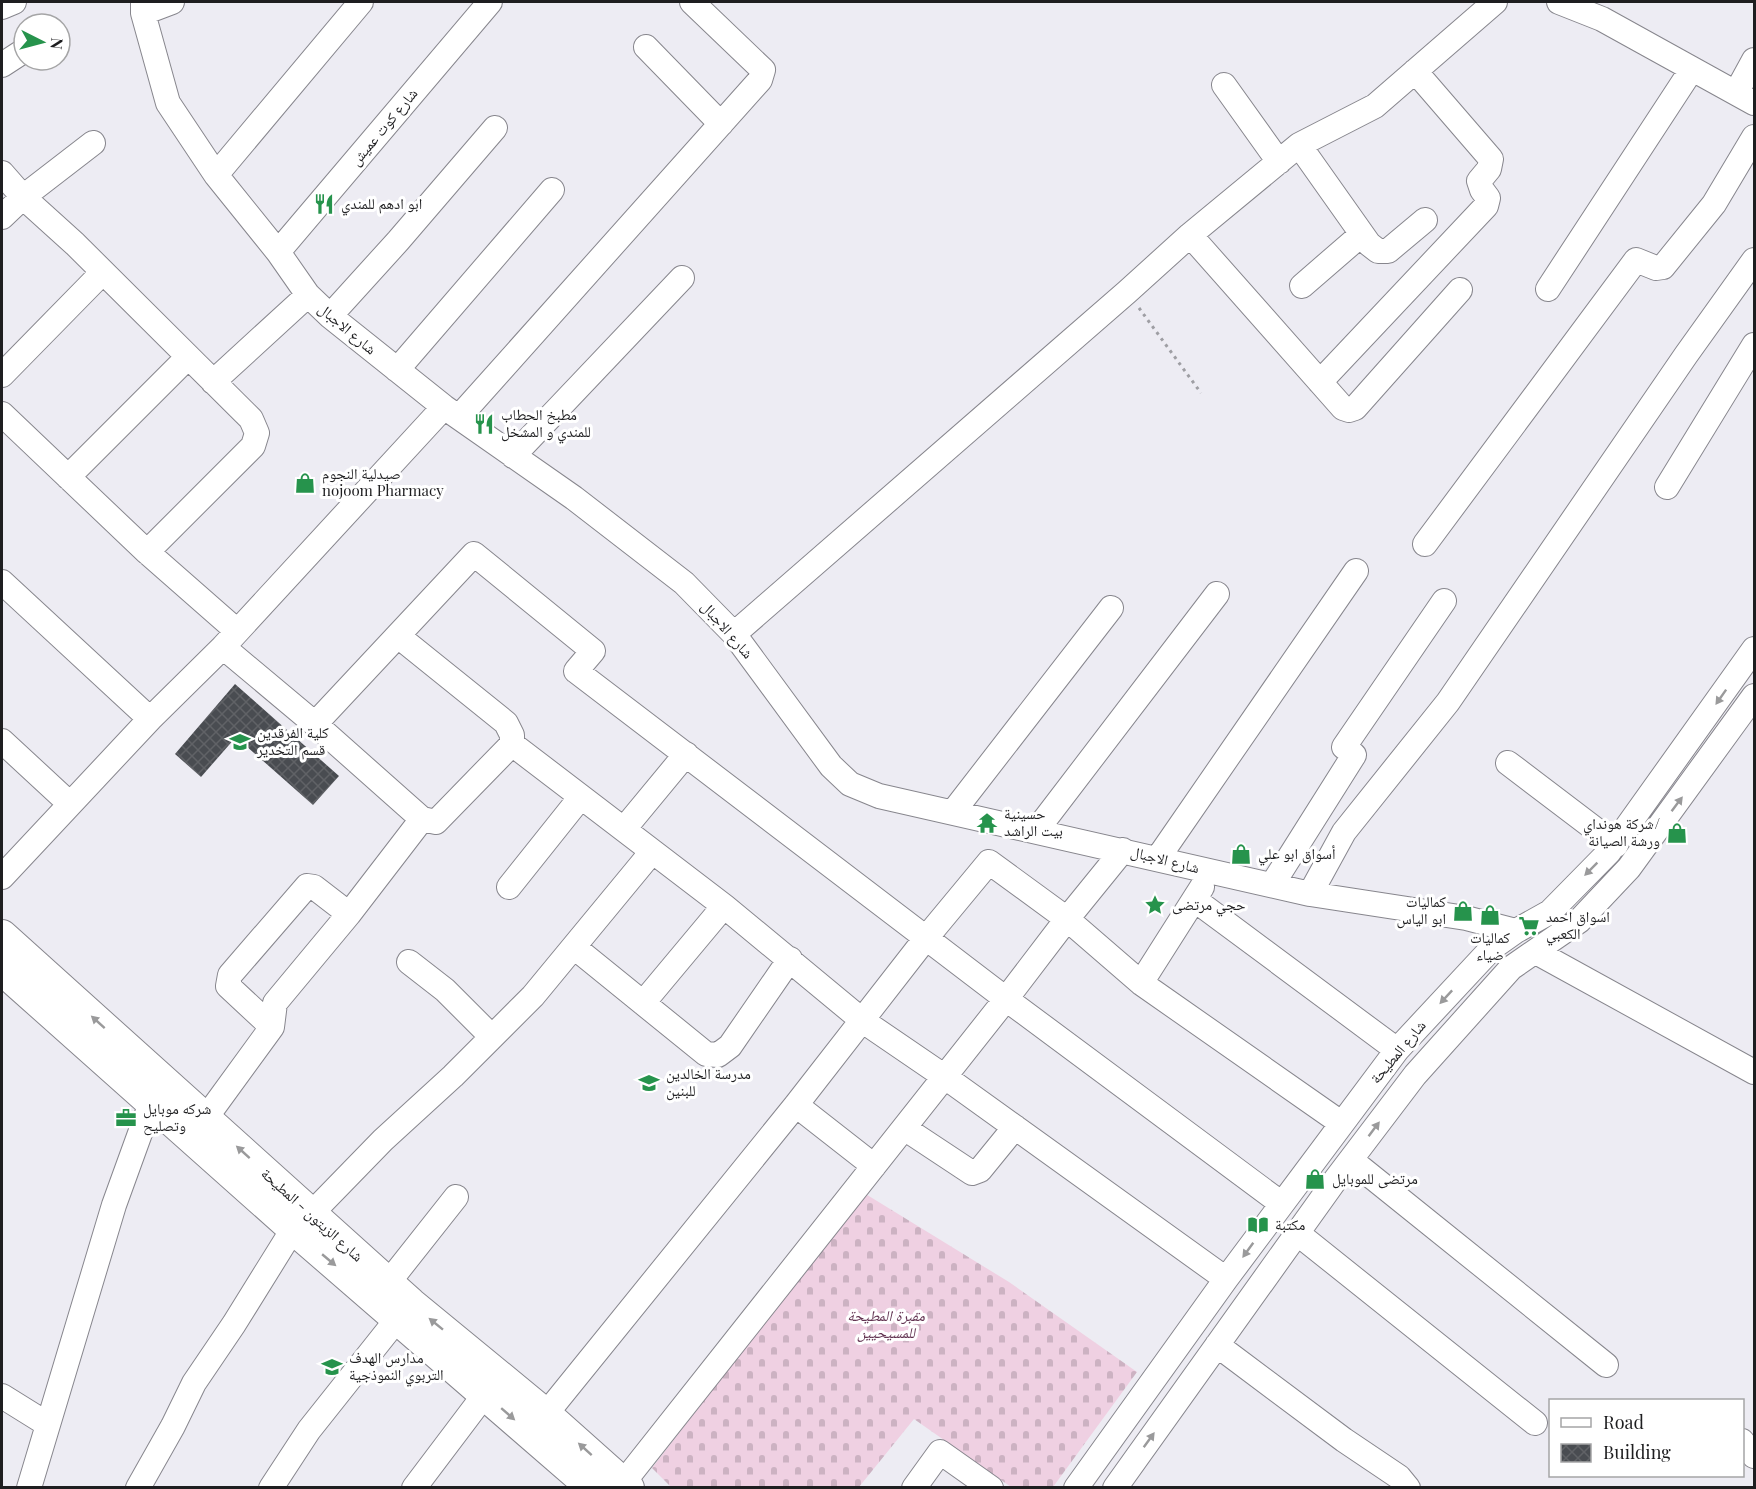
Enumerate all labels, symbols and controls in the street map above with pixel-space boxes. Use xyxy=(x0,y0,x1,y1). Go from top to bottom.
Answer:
north arrow xyxy=(12,12,72,72)
text: N xyxy=(46,37,68,51)
street label: شارع كوت عميش xyxy=(345,83,422,170)
restaurant icon: ابو ادهم للمندي xyxy=(312,192,336,216)
place label: ابو ادهم للمندي xyxy=(341,193,422,216)
street label: شارع الاجبال xyxy=(314,298,381,359)
place label: مطبخ الحطاب للمندي و المشخل xyxy=(501,404,591,444)
restaurant icon: مطبخ الحطاب للمندي و المشخل xyxy=(472,412,496,436)
place label: صيدلية النجوم nojoom Pharmacy xyxy=(322,463,444,500)
shop icon: صيدلية النجوم nojoom Pharmacy xyxy=(293,471,317,495)
street label: شارع الاجبال xyxy=(696,596,758,663)
one-way arrow xyxy=(1716,689,1727,705)
place label: كلية الفرقدين قسم التخدير xyxy=(256,722,329,760)
school or university icon: كلية الفرقدين قسم التخدير xyxy=(228,730,252,754)
one-way arrow xyxy=(1671,797,1683,813)
place label: حسينية بيت الراشد xyxy=(1004,803,1063,840)
temple icon: حسينية بيت الراشد xyxy=(975,811,999,835)
place label: شركة هونداي/ ورشة الصيانة xyxy=(1583,813,1660,850)
shop icon: شركة هونداي/ ورشة الصيانة xyxy=(1665,821,1689,845)
street label: شارع الاجبال xyxy=(1129,841,1202,878)
shop icon: أسواق ابو علي xyxy=(1229,842,1253,866)
place label: أسواق ابو علي xyxy=(1258,843,1336,866)
one-way arrow xyxy=(1585,862,1599,876)
place label: كماليات ابو الياس xyxy=(1396,891,1446,929)
place icon: حجي مرتضى xyxy=(1143,893,1167,917)
place label: حجي مرتضى xyxy=(1172,894,1246,917)
shop icon: كماليات ابو الياس xyxy=(1451,899,1475,923)
shop icon: كماليات ضياء xyxy=(1478,903,1502,927)
place label: اسواق احمد الكعبي xyxy=(1546,906,1610,946)
supermarket icon: اسواق احمد الكعبي xyxy=(1517,914,1541,938)
place label: كماليات ضياء xyxy=(1470,927,1510,964)
one-way arrow xyxy=(1439,990,1453,1005)
street label: شارع المطيحة xyxy=(1365,1015,1430,1088)
one-way arrow xyxy=(91,1016,106,1029)
place label: مدرسة الخالدين للبنين xyxy=(666,1063,751,1101)
school or university icon: مدرسة الخالدين للبنين xyxy=(637,1071,661,1095)
place label: شركه موبايل وتصليح xyxy=(143,1098,212,1136)
office icon: شركه موبايل وتصليح xyxy=(114,1106,138,1130)
one-way arrow xyxy=(1368,1121,1380,1137)
one-way arrow xyxy=(236,1146,251,1159)
street label: شارع الزيتون - المطيحة xyxy=(257,1163,368,1266)
shop icon: مرتضى للموبايل xyxy=(1303,1167,1327,1191)
place label: مرتضى للموبايل xyxy=(1332,1168,1418,1189)
library icon: مكتبة xyxy=(1246,1213,1270,1237)
place label: مكتبة xyxy=(1275,1214,1305,1234)
one-way arrow xyxy=(1242,1241,1254,1257)
one-way arrow xyxy=(321,1253,337,1266)
park label: مقبرة المطيحة للمسيحيين xyxy=(847,1305,925,1342)
one-way arrow xyxy=(428,1317,444,1330)
place label: مدارس الهدف التربوي النموذجية xyxy=(349,1347,444,1387)
school or university icon: مدارس الهدف التربوي النموذجية xyxy=(320,1355,344,1379)
legend xyxy=(1549,1399,1744,1477)
one-way arrow xyxy=(500,1407,515,1420)
text: Road xyxy=(1603,1410,1644,1434)
one-way arrow xyxy=(1143,1432,1154,1448)
text: Building xyxy=(1603,1440,1671,1464)
one-way arrow xyxy=(578,1443,593,1456)

